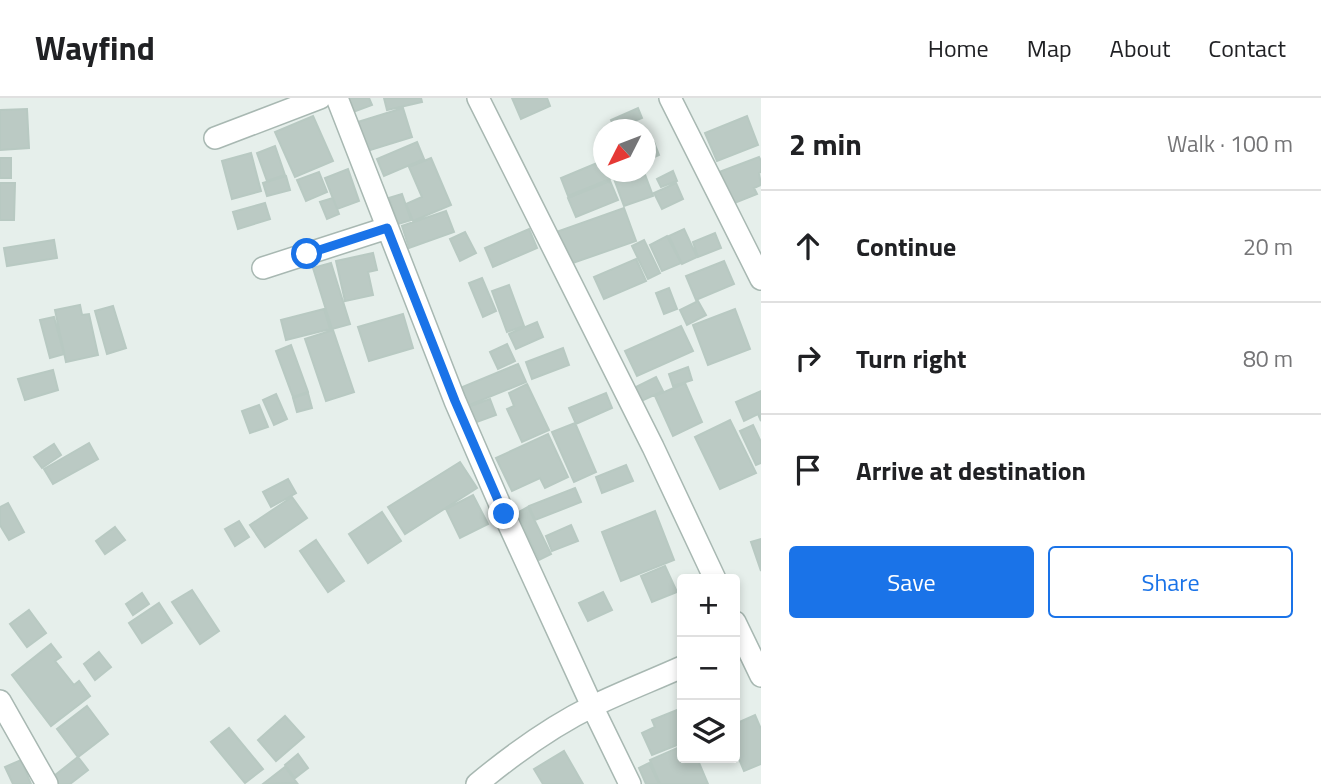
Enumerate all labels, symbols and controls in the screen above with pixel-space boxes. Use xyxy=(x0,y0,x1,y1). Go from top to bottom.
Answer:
text: Wayfind xyxy=(35,23,155,73)
text: Home xyxy=(928,30,989,66)
text: Map xyxy=(1027,30,1072,66)
text: About xyxy=(1110,30,1170,66)
text: Contact xyxy=(1208,30,1286,66)
north arrow xyxy=(593,119,656,182)
text: 2 min xyxy=(789,121,862,167)
text: Walk · 100 m xyxy=(1167,126,1293,161)
icon: ahead xyxy=(789,227,827,265)
text: Continue xyxy=(856,227,956,266)
text: 20 m xyxy=(1243,229,1293,264)
route start xyxy=(291,238,322,269)
icon: right xyxy=(789,339,827,377)
text: Turn right xyxy=(856,339,967,378)
text: 80 m xyxy=(1243,341,1293,376)
icon: arrive xyxy=(789,451,827,489)
text: Arrive at destination xyxy=(856,451,1086,490)
route end xyxy=(488,498,519,529)
button: Save xyxy=(789,546,1034,618)
button: Share xyxy=(1048,546,1293,618)
map controls xyxy=(677,574,740,763)
button: + xyxy=(677,574,740,637)
button: − xyxy=(677,637,740,700)
button: layers xyxy=(677,700,740,763)

